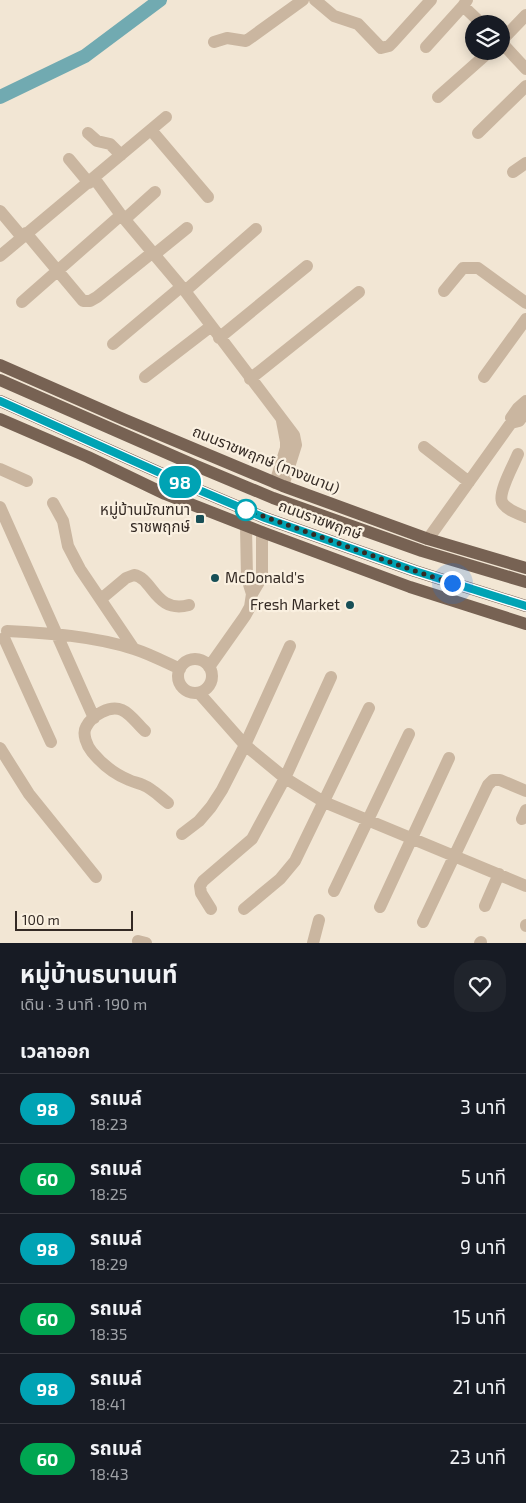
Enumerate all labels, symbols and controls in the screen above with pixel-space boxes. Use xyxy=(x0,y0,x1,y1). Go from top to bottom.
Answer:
map controls xyxy=(465,15,510,60)
button: layers xyxy=(465,15,510,60)
street label: ถนนราชพฤกษ์ (ทางขนาน) xyxy=(190,421,343,497)
line badge: 98 xyxy=(158,466,202,498)
text: 98 xyxy=(169,471,191,493)
street label: ถนนราชพฤกษ์ xyxy=(276,496,365,543)
unlabelled marker xyxy=(235,499,257,521)
place label: หมู่บ้านมัณฑนา ราชพฤกษ์ xyxy=(100,500,190,535)
marker: หมู่บ้านมัณฑนา ราชพฤกษ์ xyxy=(194,513,206,525)
place label: McDonald's xyxy=(225,568,305,586)
your location xyxy=(440,571,465,596)
marker: McDonald's xyxy=(209,572,221,584)
place label: Fresh Market xyxy=(250,595,340,613)
marker: Fresh Market xyxy=(344,599,356,611)
scale bar xyxy=(15,908,132,931)
text: 100 m xyxy=(22,911,60,928)
text: หมู่บ้านธนานนท์ xyxy=(20,959,177,988)
button: heart xyxy=(454,960,506,1012)
text: เดิน · 3 นาที · 190 m xyxy=(20,994,147,1013)
text: เวลาออก xyxy=(20,1039,90,1062)
text: รถเมล์ xyxy=(90,1086,142,1109)
text: 3 นาที xyxy=(460,1095,506,1118)
text: 98 xyxy=(37,1098,58,1120)
text: 18:23 xyxy=(90,1114,128,1133)
text: รถเมล์ xyxy=(90,1156,142,1179)
text: 5 นาที xyxy=(461,1165,506,1188)
text: 60 xyxy=(37,1168,58,1190)
text: 18:25 xyxy=(90,1184,127,1203)
text: รถเมล์ xyxy=(90,1226,142,1249)
text: 9 นาที xyxy=(460,1235,506,1258)
text: 98 xyxy=(37,1238,58,1260)
text: 18:29 xyxy=(90,1254,128,1273)
text: รถเมล์ xyxy=(90,1296,142,1319)
text: 15 นาที xyxy=(453,1305,506,1328)
text: 60 xyxy=(37,1308,58,1330)
text: 18:35 xyxy=(90,1324,127,1343)
text: รถเมล์ xyxy=(90,1366,142,1389)
text: 21 นาที xyxy=(453,1375,506,1398)
text: 98 xyxy=(37,1378,58,1400)
text: 18:41 xyxy=(90,1394,126,1413)
text: รถเมล์ xyxy=(90,1436,142,1459)
text: 23 นาที xyxy=(450,1445,506,1468)
text: 60 xyxy=(37,1448,58,1470)
text: 18:43 xyxy=(90,1464,129,1483)

